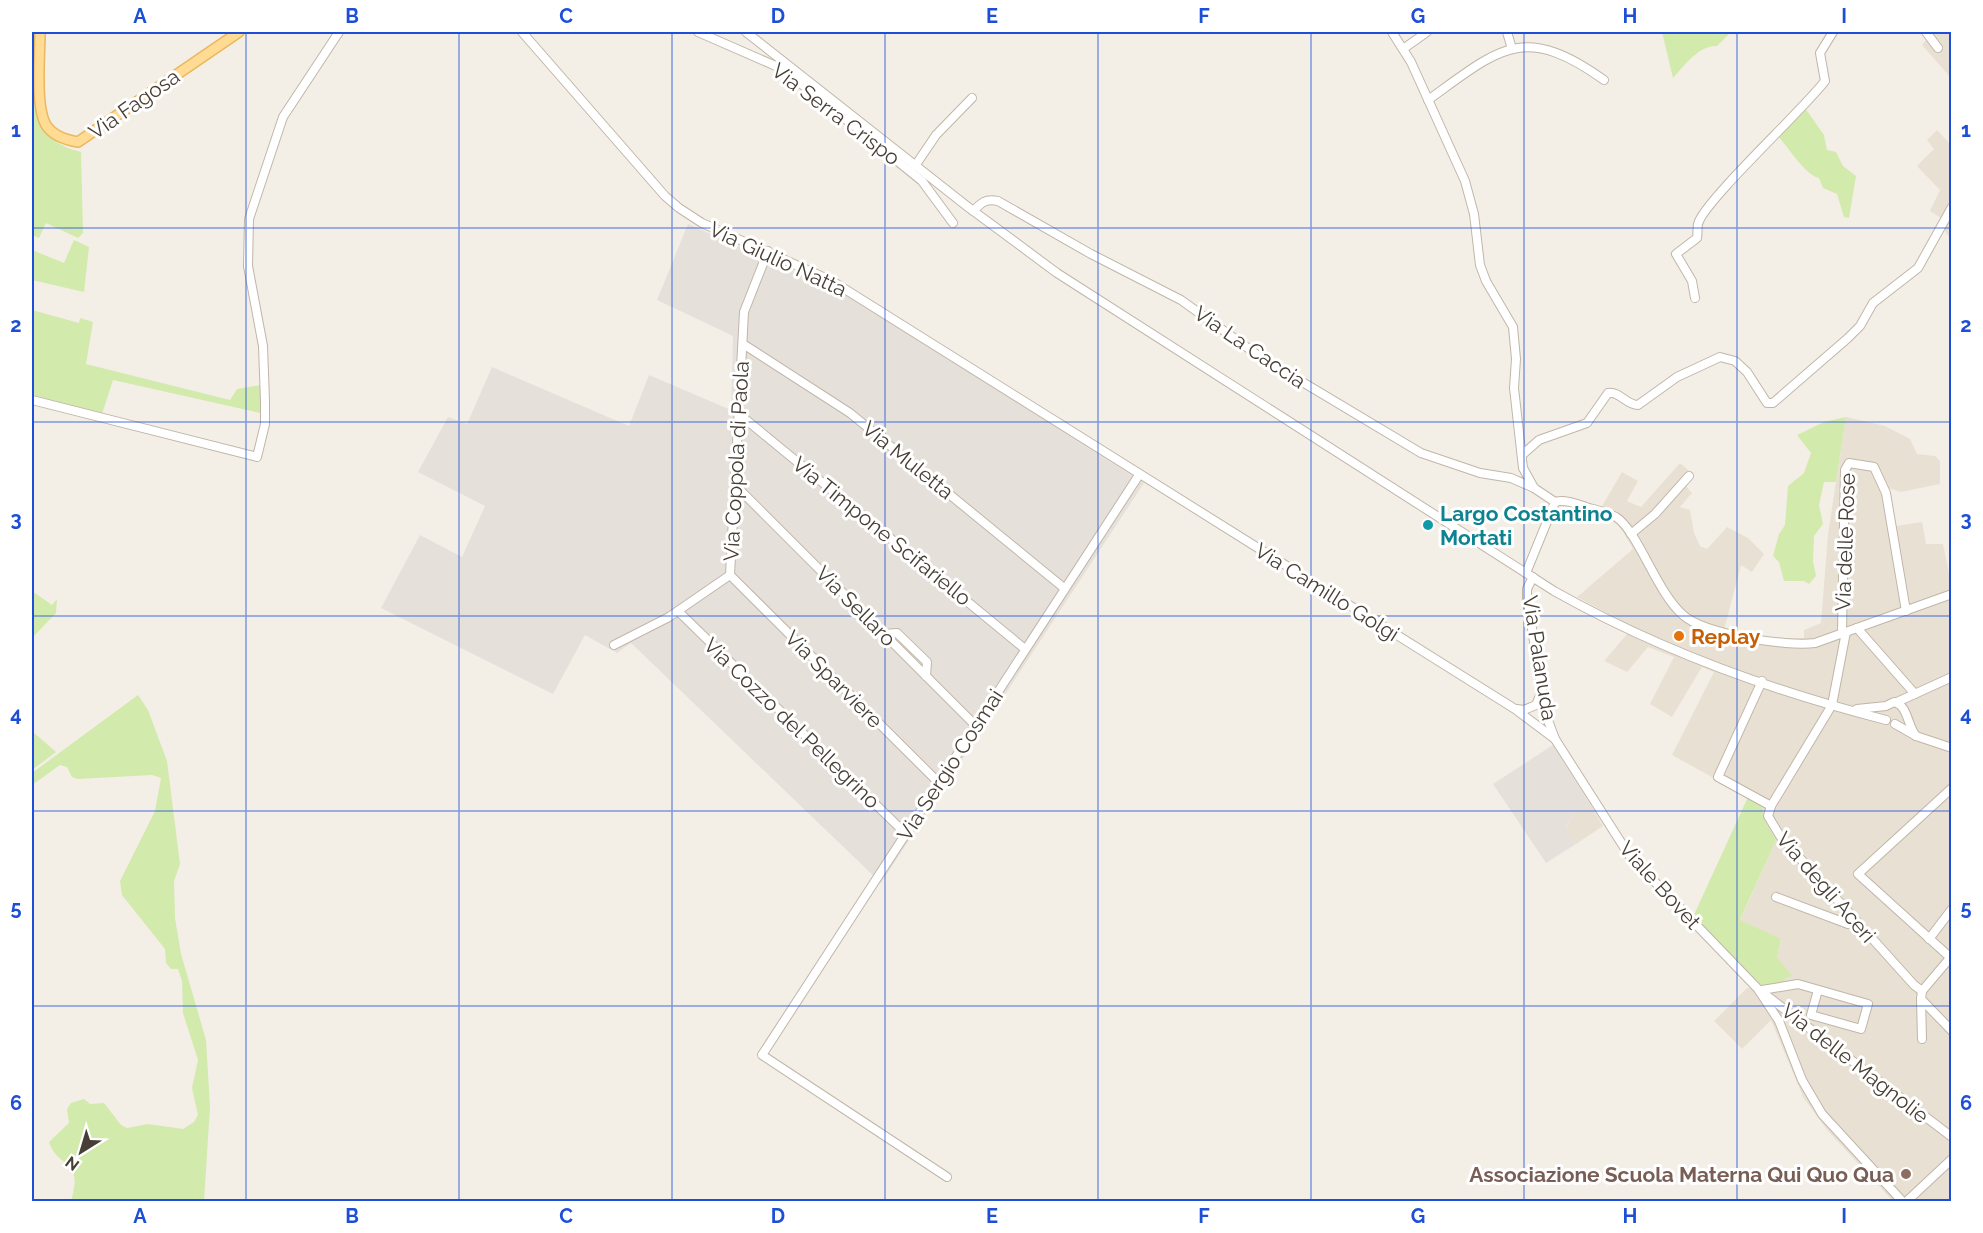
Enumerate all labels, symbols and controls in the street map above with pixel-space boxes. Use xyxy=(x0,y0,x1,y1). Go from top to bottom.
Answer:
text: A xyxy=(133,4,147,28)
text: B xyxy=(345,4,359,28)
text: C xyxy=(559,4,573,28)
text: D xyxy=(771,4,785,28)
text: E xyxy=(986,4,998,28)
text: F xyxy=(1198,4,1210,28)
text: G xyxy=(1411,4,1425,28)
text: H xyxy=(1623,4,1637,28)
text: I xyxy=(1841,4,1847,28)
street label: Via Serra Crispo xyxy=(767,58,905,170)
street label: Via Fagosa xyxy=(84,64,184,144)
text: 1 xyxy=(11,118,21,142)
text: 1 xyxy=(1961,118,1971,142)
street label: Via Giulio Natta xyxy=(705,216,851,302)
street label: Via La Caccia xyxy=(1189,300,1311,394)
text: 2 xyxy=(10,313,22,337)
text: 2 xyxy=(1960,313,1972,337)
street label: Via Coppola di Paola xyxy=(718,360,754,562)
street label: Via Muletta xyxy=(857,416,959,504)
street label: Via Timpone Scifariello xyxy=(788,451,976,611)
street label: Via delle Rose xyxy=(1830,472,1860,612)
place label: Largo Costantino Mortati xyxy=(1440,501,1613,550)
text: 3 xyxy=(10,507,22,531)
text: 3 xyxy=(1960,507,1972,531)
marker: Largo Costantino Mortati xyxy=(1421,518,1435,532)
street label: Via Camillo Golgi xyxy=(1250,538,1404,646)
street label: Via Sellaro xyxy=(811,561,901,651)
street label: Via Palanuda xyxy=(1518,594,1562,722)
place label: Replay xyxy=(1691,624,1761,649)
street label: Via Sparviere xyxy=(780,625,888,733)
marker: Replay xyxy=(1672,629,1686,643)
street label: Via Cozzo del Pellegrino xyxy=(699,632,885,814)
street label: Via Sergio Cosmai xyxy=(892,685,1008,845)
text: 4 xyxy=(10,702,22,726)
text: 4 xyxy=(1960,702,1972,726)
street label: Via degli Aceri xyxy=(1771,827,1881,947)
street label: Viale Bovet xyxy=(1614,836,1706,934)
text: 5 xyxy=(10,896,22,920)
text: 5 xyxy=(1960,896,1972,920)
street label: Via delle Magnolie xyxy=(1776,998,1934,1128)
text: 6 xyxy=(10,1091,22,1115)
text: 6 xyxy=(1960,1091,1972,1115)
north arrow xyxy=(51,1122,111,1182)
text: N xyxy=(62,1152,83,1175)
place label: Associazione Scuola Materna Qui Quo Qua xyxy=(1469,1162,1894,1187)
marker: Associazione Scuola Materna Qui Quo Qua xyxy=(1899,1167,1913,1181)
text: A xyxy=(133,1204,147,1228)
text: B xyxy=(345,1204,359,1228)
text: C xyxy=(559,1204,573,1228)
text: D xyxy=(771,1204,785,1228)
text: E xyxy=(986,1204,998,1228)
text: F xyxy=(1198,1204,1210,1228)
text: G xyxy=(1411,1204,1425,1228)
text: H xyxy=(1623,1204,1637,1228)
text: I xyxy=(1841,1204,1847,1228)

